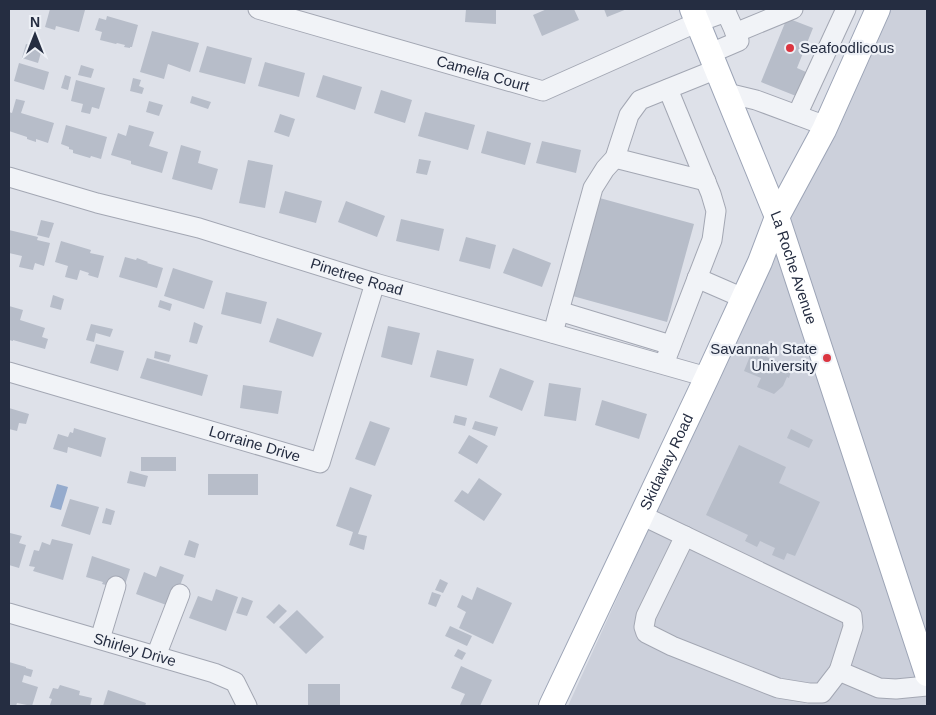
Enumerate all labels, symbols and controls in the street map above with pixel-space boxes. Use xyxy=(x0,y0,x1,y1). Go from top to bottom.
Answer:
north arrow xyxy=(10,10,60,60)
text: N xyxy=(30,14,40,30)
place label: Seafoodlicous xyxy=(800,39,894,56)
marker: Seafoodlicous xyxy=(784,42,796,54)
street label: Camelia Court xyxy=(435,52,532,95)
street label: La Roche Avenue xyxy=(767,208,821,326)
street label: Pinetree Road xyxy=(309,254,405,299)
place label: Savannah State University xyxy=(710,340,817,374)
marker: Savannah State University xyxy=(821,352,833,364)
street label: Skidaway Road xyxy=(636,411,696,513)
street label: Lorraine Drive xyxy=(207,422,302,465)
street label: Shirley Drive xyxy=(92,629,178,669)

